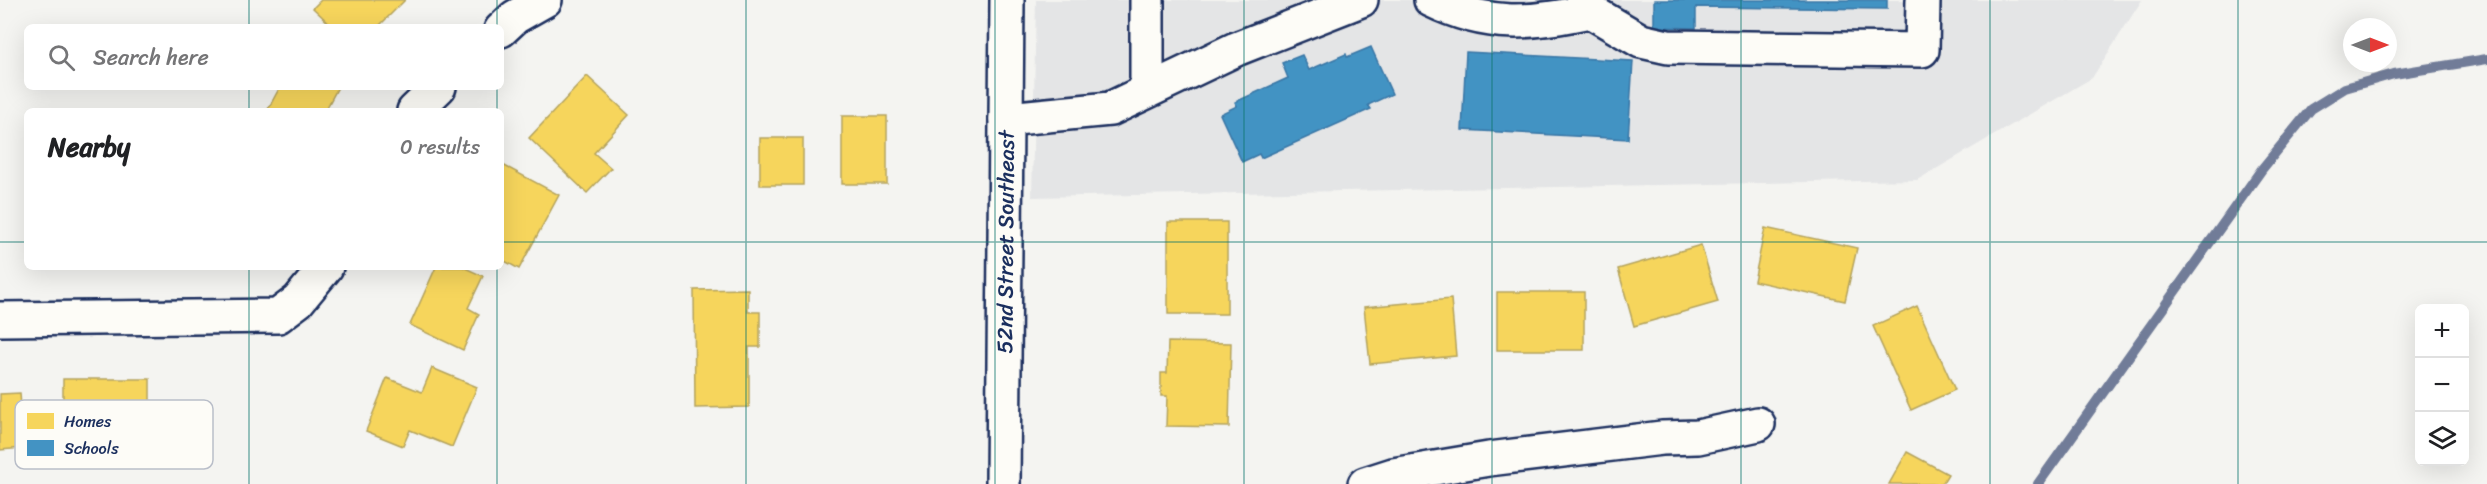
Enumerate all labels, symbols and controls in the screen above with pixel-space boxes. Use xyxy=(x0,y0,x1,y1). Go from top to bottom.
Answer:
north arrow xyxy=(2343,18,2397,72)
search box xyxy=(24,24,504,90)
text: Search here xyxy=(93,38,209,77)
icon: search xyxy=(45,41,78,74)
text: Nearby xyxy=(48,124,130,170)
street label: 52nd Street Southeast xyxy=(985,129,1025,354)
text: 0 results xyxy=(400,130,480,165)
map controls xyxy=(2415,304,2469,466)
button: + xyxy=(2415,304,2469,358)
button: − xyxy=(2415,358,2469,412)
legend xyxy=(15,400,213,469)
text: Homes xyxy=(64,407,112,436)
button: layers xyxy=(2415,412,2469,466)
text: Schools xyxy=(64,434,119,463)

